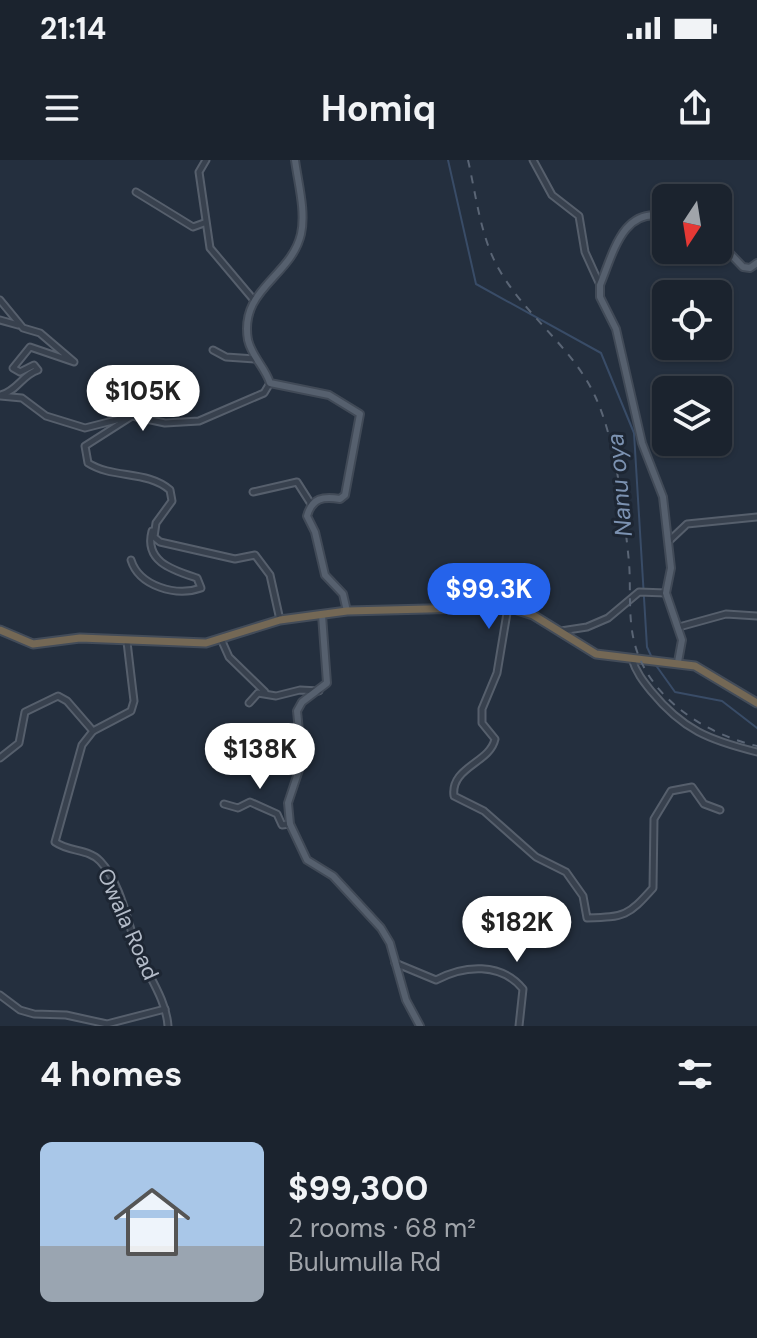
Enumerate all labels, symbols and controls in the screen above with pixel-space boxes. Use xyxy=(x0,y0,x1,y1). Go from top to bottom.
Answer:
text: 21:14 xyxy=(40,9,106,48)
text: Homiq xyxy=(321,85,436,132)
icon: menu xyxy=(40,86,84,130)
icon: share xyxy=(673,86,717,130)
north arrow xyxy=(652,184,732,264)
map controls xyxy=(652,184,732,456)
button: locate xyxy=(652,280,732,360)
pin: $105K xyxy=(87,365,199,433)
text: $105K xyxy=(105,374,181,408)
button: layers xyxy=(652,376,732,456)
water label: Nanu oya xyxy=(599,432,639,538)
pin: $99.3K xyxy=(424,563,554,631)
text: $99.3K xyxy=(445,572,533,606)
pin: $138K xyxy=(204,723,316,791)
text: $138K xyxy=(223,732,297,766)
street label: Owala Road xyxy=(90,864,166,984)
pin: $182K xyxy=(461,896,573,964)
text: $182K xyxy=(480,905,554,939)
text: 4 homes xyxy=(40,1052,182,1097)
icon: filters xyxy=(673,1052,717,1096)
text: $99,300 xyxy=(288,1166,428,1211)
icon: home xyxy=(104,1174,200,1270)
text: 2 rooms · 68 m² xyxy=(288,1211,476,1245)
text: Bulumulla Rd xyxy=(288,1245,441,1279)

